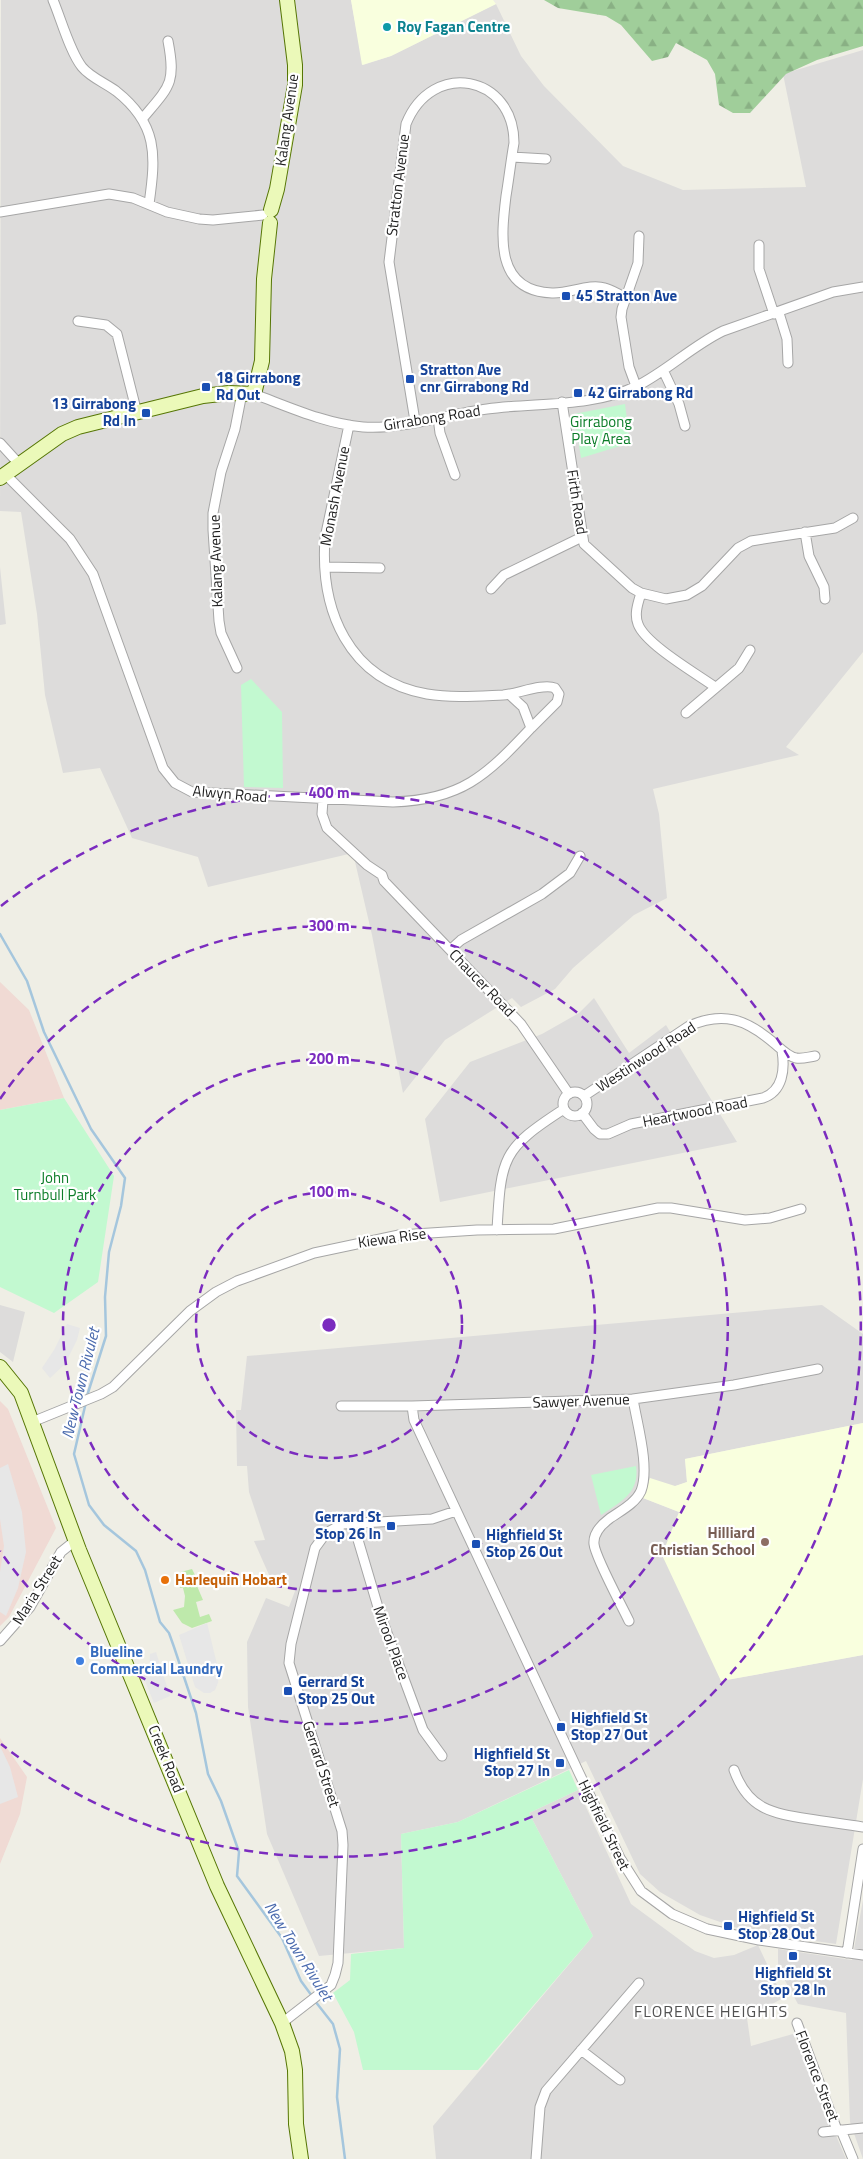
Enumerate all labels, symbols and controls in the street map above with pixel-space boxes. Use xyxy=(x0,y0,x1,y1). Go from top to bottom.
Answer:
place label: Roy Fagan Centre xyxy=(397,15,510,38)
marker: Roy Fagan Centre xyxy=(381,21,393,33)
street label: Kalang Avenue xyxy=(269,72,304,168)
street label: Stratton Avenue xyxy=(380,133,415,237)
place label: 45 Stratton Ave xyxy=(576,284,678,307)
marker: 45 Stratton Ave xyxy=(560,290,572,302)
place label: Stratton Ave cnr Girrabong Rd xyxy=(420,358,529,398)
place label: 18 Girrabong Rd Out xyxy=(216,366,300,406)
marker: Stratton Ave cnr Girrabong Rd xyxy=(404,373,416,385)
marker: 18 Girrabong Rd Out xyxy=(200,381,212,393)
place label: 42 Girrabong Rd xyxy=(588,381,693,404)
marker: 42 Girrabong Rd xyxy=(572,387,584,399)
place label: 13 Girrabong Rd In xyxy=(52,392,136,432)
street label: Girrabong Road xyxy=(382,398,482,437)
marker: 13 Girrabong Rd In xyxy=(140,407,152,419)
park label: Girrabong Play Area xyxy=(570,410,632,450)
street label: Monash Avenue xyxy=(314,444,355,548)
street label: Firth Road xyxy=(561,468,594,536)
street label: Kalang Avenue xyxy=(202,514,229,608)
street label: Alwyn Road xyxy=(192,779,268,808)
text: 400 m xyxy=(308,781,350,804)
text: 300 m xyxy=(308,914,350,937)
street label: Chaucer Road xyxy=(444,943,521,1022)
street label: Westinwood Road xyxy=(591,1016,700,1098)
text: 200 m xyxy=(308,1047,350,1070)
street label: Heartwood Road xyxy=(640,1090,749,1133)
park label: John Turnbull Park xyxy=(14,1166,96,1206)
text: 100 m xyxy=(308,1180,350,1203)
street label: Kiewa Rise xyxy=(356,1221,427,1254)
centre of rings xyxy=(320,1316,338,1334)
water label: New Town Rivulet xyxy=(55,1323,106,1441)
street label: Sawyer Avenue xyxy=(532,1387,630,1414)
place label: Gerrard St Stop 26 In xyxy=(315,1505,382,1545)
marker: Gerrard St Stop 26 In xyxy=(385,1520,397,1532)
place label: Hilliard Christian School xyxy=(650,1521,755,1561)
place label: Highfield St Stop 26 Out xyxy=(486,1523,563,1563)
marker: Hilliard Christian School xyxy=(759,1536,771,1548)
marker: Highfield St Stop 26 Out xyxy=(470,1538,482,1550)
street label: Maria Street xyxy=(6,1550,67,1629)
place label: Harlequin Hobart xyxy=(175,1568,287,1591)
marker: Harlequin Hobart xyxy=(159,1574,171,1586)
street label: Mirool Place xyxy=(367,1603,416,1683)
place label: Blueline Commercial Laundry xyxy=(90,1640,223,1680)
marker: Blueline Commercial Laundry xyxy=(74,1655,86,1667)
place label: Gerrard St Stop 25 Out xyxy=(298,1670,375,1710)
marker: Gerrard St Stop 25 Out xyxy=(282,1685,294,1697)
place label: Highfield St Stop 27 Out xyxy=(571,1706,648,1746)
street label: Gerrard Street xyxy=(297,1718,346,1811)
street label: Creek Road xyxy=(142,1721,190,1796)
marker: Highfield St Stop 27 Out xyxy=(555,1721,567,1733)
place label: Highfield St Stop 27 In xyxy=(474,1742,551,1782)
marker: Highfield St Stop 27 In xyxy=(554,1757,566,1769)
street label: Highfield Street xyxy=(573,1776,637,1875)
water label: New Town Rivulet xyxy=(259,1897,340,2007)
place label: Highfield St Stop 28 Out xyxy=(738,1905,815,1945)
marker: Highfield St Stop 28 Out xyxy=(722,1920,734,1932)
marker: Highfield St Stop 28 In xyxy=(787,1950,799,1962)
place label: Highfield St Stop 28 In xyxy=(755,1961,832,2001)
district label: FLORENCE HEIGHTS xyxy=(634,1999,788,2023)
street label: Florence Street xyxy=(790,2027,846,2125)

